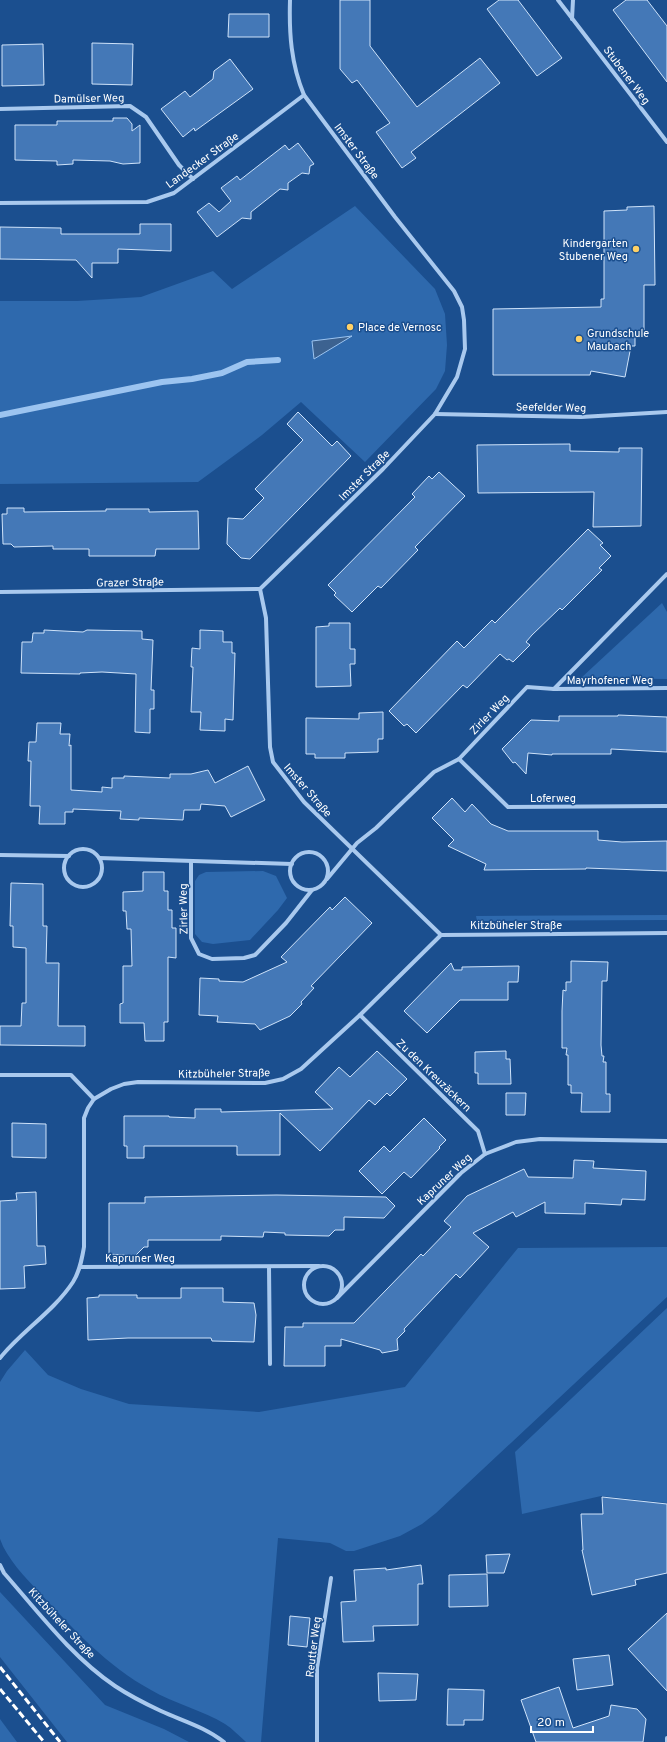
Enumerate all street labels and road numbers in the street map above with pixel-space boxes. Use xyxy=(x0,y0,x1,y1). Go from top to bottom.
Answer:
street label: Stubener Weg xyxy=(600,44,653,107)
street label: Damülser Weg xyxy=(54,91,124,107)
street label: Imster Straße xyxy=(331,121,382,182)
street label: Landecker Straße xyxy=(163,130,242,192)
street label: Seefelder Weg xyxy=(516,400,586,416)
street label: Imster Straße xyxy=(336,447,393,504)
street label: Grazer Straße xyxy=(96,575,164,591)
street label: Mayrhofener Weg xyxy=(567,674,653,688)
street label: Zirler Weg xyxy=(467,691,512,738)
street label: Imster Straße xyxy=(280,761,334,820)
street label: Loferweg xyxy=(530,792,576,806)
street label: Zirler Weg xyxy=(177,883,191,935)
street label: Kitzbüheler Straße xyxy=(470,919,562,933)
street label: Zu den Kreuzäckern xyxy=(393,1036,474,1115)
street label: Kitzbüheler Straße xyxy=(178,1066,270,1082)
street label: Kapruner Weg xyxy=(414,1151,475,1209)
street label: Kapruner Weg xyxy=(105,1252,175,1266)
street label: Kitzbüheler Straße xyxy=(25,1585,98,1662)
street label: Reutter Weg xyxy=(303,1616,325,1678)

